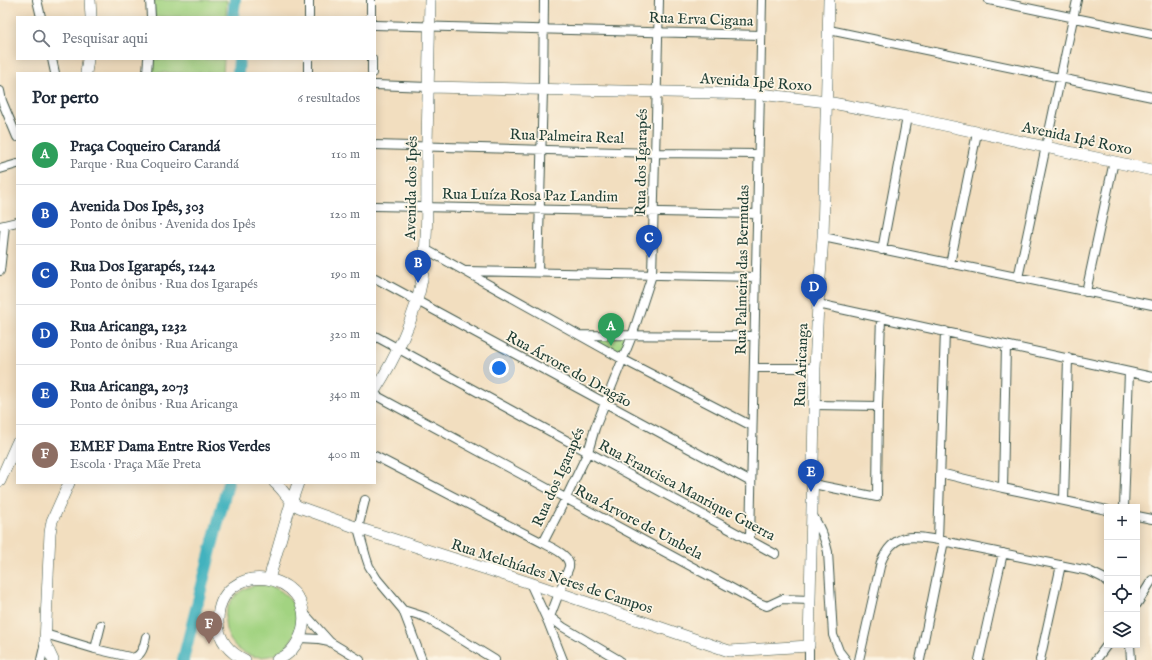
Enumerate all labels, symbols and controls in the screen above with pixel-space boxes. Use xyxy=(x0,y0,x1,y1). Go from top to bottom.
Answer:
street label: Rua Erva Cigana xyxy=(648,8,754,31)
search box xyxy=(16,16,376,60)
icon: search xyxy=(30,27,52,49)
text: Pesquisar aqui xyxy=(62,29,148,48)
street label: Avenida Ipê Roxo xyxy=(698,69,813,96)
text: Por perto xyxy=(32,88,99,109)
text: 6 resultados xyxy=(297,90,360,107)
street label: Rua dos Igarapés xyxy=(631,108,652,216)
street label: Avenida Ipê Roxo xyxy=(1019,117,1134,159)
street label: Rua Palmeira Real xyxy=(509,125,625,148)
street label: Avenida dos Ipês xyxy=(401,136,422,241)
text: Praça Coqueiro Carandá xyxy=(70,137,220,156)
text: A xyxy=(41,146,49,163)
text: 110 m xyxy=(331,146,360,163)
text: Parque · Rua Coqueiro Carandá xyxy=(70,156,239,173)
street label: Rua Luíza Rosa Paz Landim xyxy=(442,184,619,207)
street label: Rua Palmeira das Bermudas xyxy=(732,185,753,355)
text: Avenida Dos Ipês, 303 xyxy=(70,197,204,216)
text: B xyxy=(41,206,49,223)
text: 120 m xyxy=(330,206,360,223)
text: Ponto de ônibus · Avenida dos Ipês xyxy=(70,216,256,233)
pin: C xyxy=(636,225,662,258)
pin: B xyxy=(405,250,431,283)
text: Rua Dos Igarapés, 1242 xyxy=(70,257,215,276)
text: C xyxy=(40,266,50,283)
text: 190 m xyxy=(330,266,360,283)
pin: D xyxy=(801,274,827,307)
text: Ponto de ônibus · Rua dos Igarapés xyxy=(70,276,258,293)
pin: A xyxy=(598,313,624,346)
text: Rua Aricanga, 1232 xyxy=(70,317,187,336)
street label: Rua Aricanga xyxy=(791,322,812,407)
text: D xyxy=(40,326,50,343)
text: 320 m xyxy=(330,326,360,343)
street label: Rua Árvore do Dragão xyxy=(503,327,635,412)
text: Ponto de ônibus · Rua Aricanga xyxy=(70,336,238,353)
your location xyxy=(489,358,509,378)
text: Rua Aricanga, 2073 xyxy=(70,377,189,396)
text: E xyxy=(40,386,50,403)
text: 340 m xyxy=(330,386,360,403)
text: Ponto de ônibus · Rua Aricanga xyxy=(70,396,238,413)
street label: Rua dos Igarapés xyxy=(528,425,589,530)
street label: Rua Francisca Manrique Guerra xyxy=(595,436,779,545)
text: EMEF Dama Entre Rios Verdes xyxy=(70,437,270,456)
text: F xyxy=(41,446,49,463)
text: 400 m xyxy=(328,446,360,463)
text: Escola · Praça Mãe Preta xyxy=(70,456,201,473)
pin: E xyxy=(798,459,824,492)
street label: Rua Árvore de Umbela xyxy=(571,481,706,564)
map controls xyxy=(1104,504,1140,648)
button: + xyxy=(1104,504,1140,540)
street label: Rua Melchíades Neres de Campos xyxy=(449,535,655,618)
button: − xyxy=(1104,540,1140,576)
button: locate xyxy=(1104,576,1140,612)
pin: F xyxy=(196,611,222,644)
button: layers xyxy=(1104,612,1140,648)

